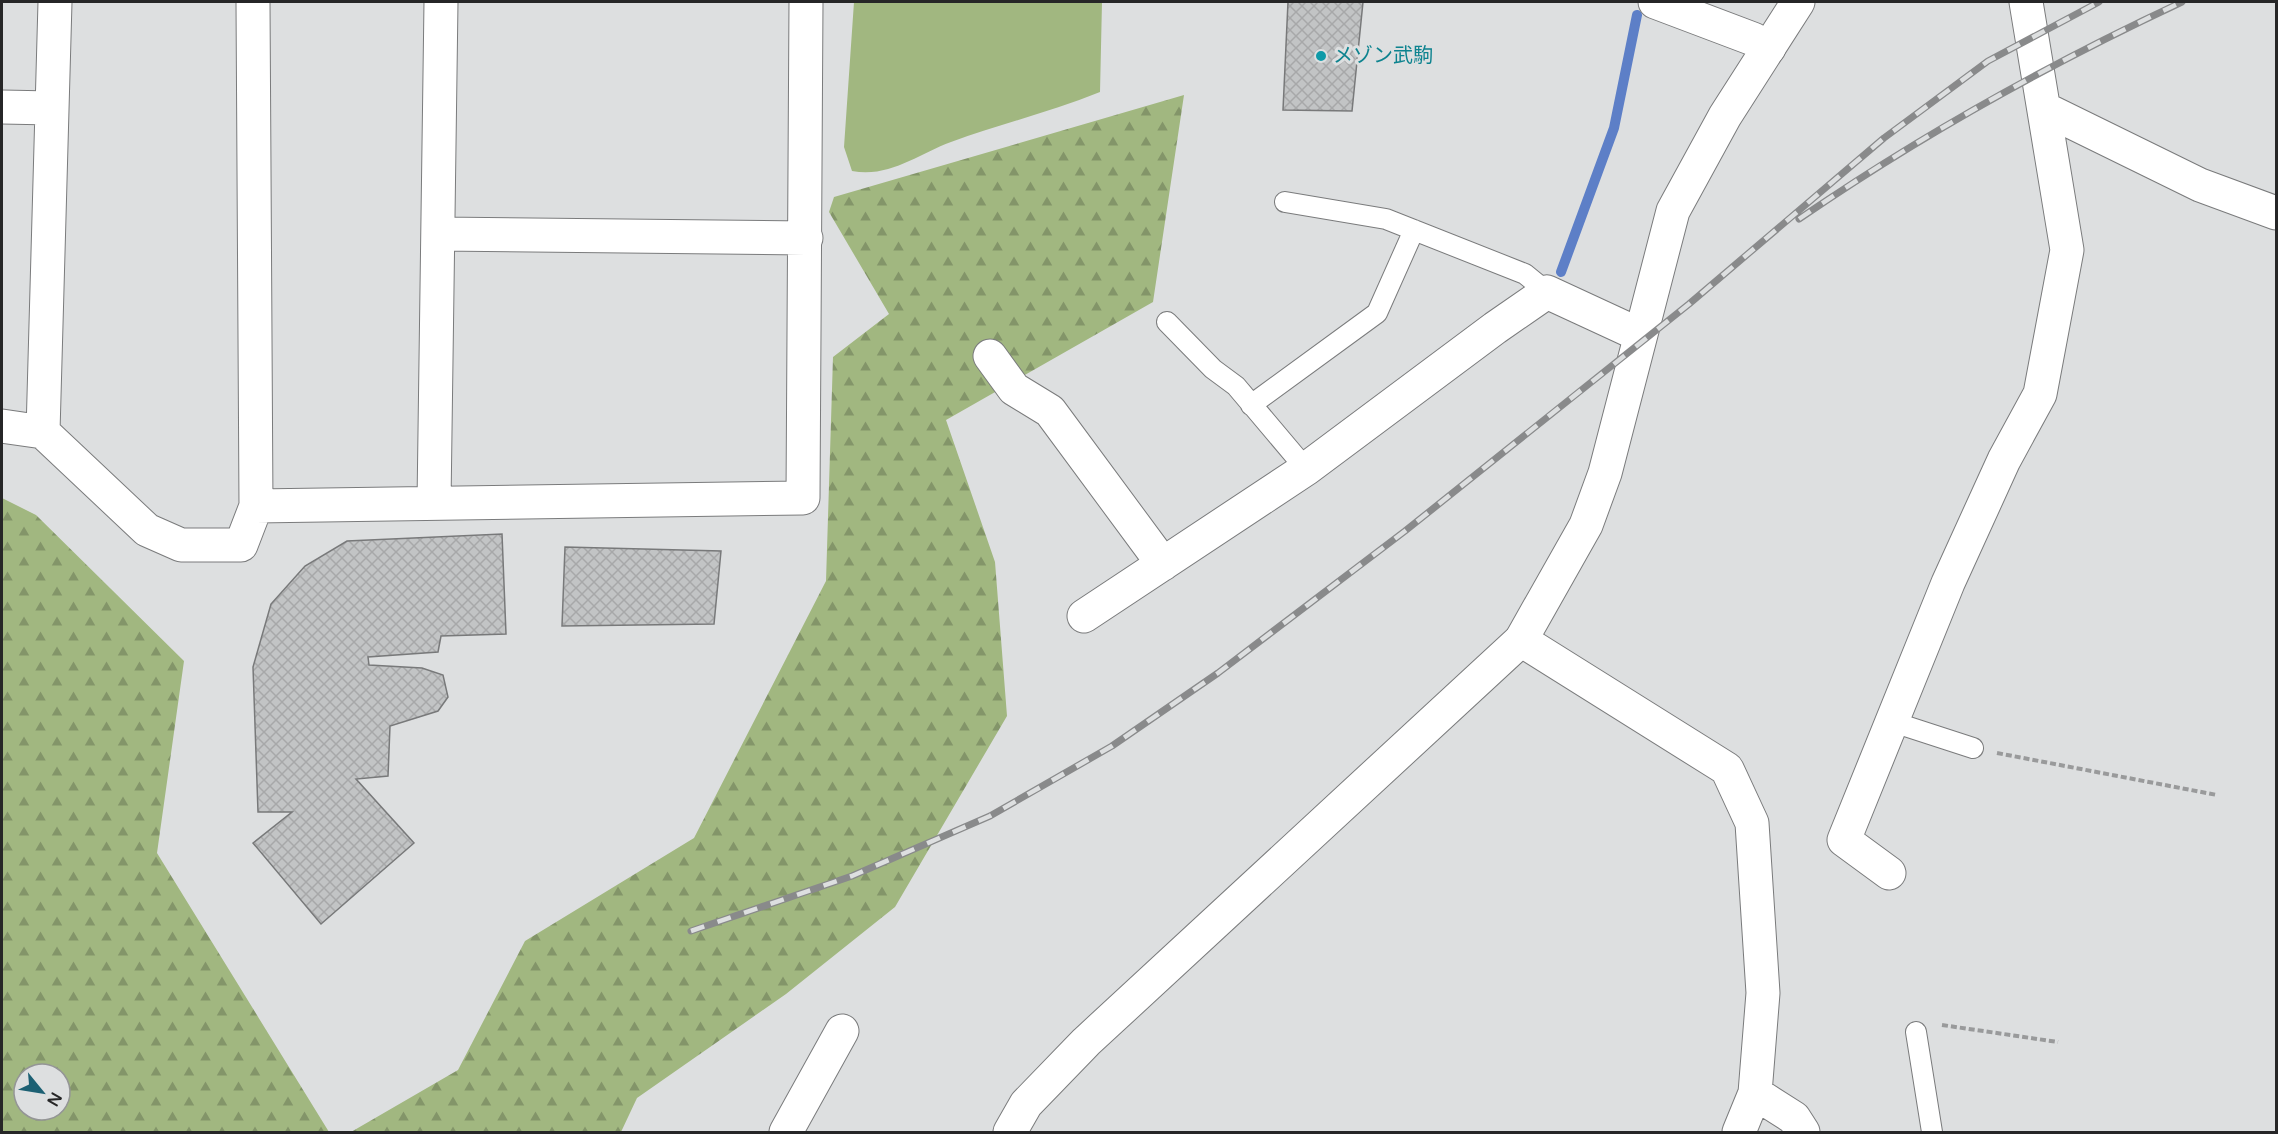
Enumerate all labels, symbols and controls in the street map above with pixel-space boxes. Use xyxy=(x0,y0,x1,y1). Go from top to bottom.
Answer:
place label: メゾン武駒 xyxy=(1333,44,1433,68)
marker: メゾン武駒 xyxy=(1314,49,1328,63)
north arrow xyxy=(12,1062,72,1122)
text: N xyxy=(42,1088,66,1110)

